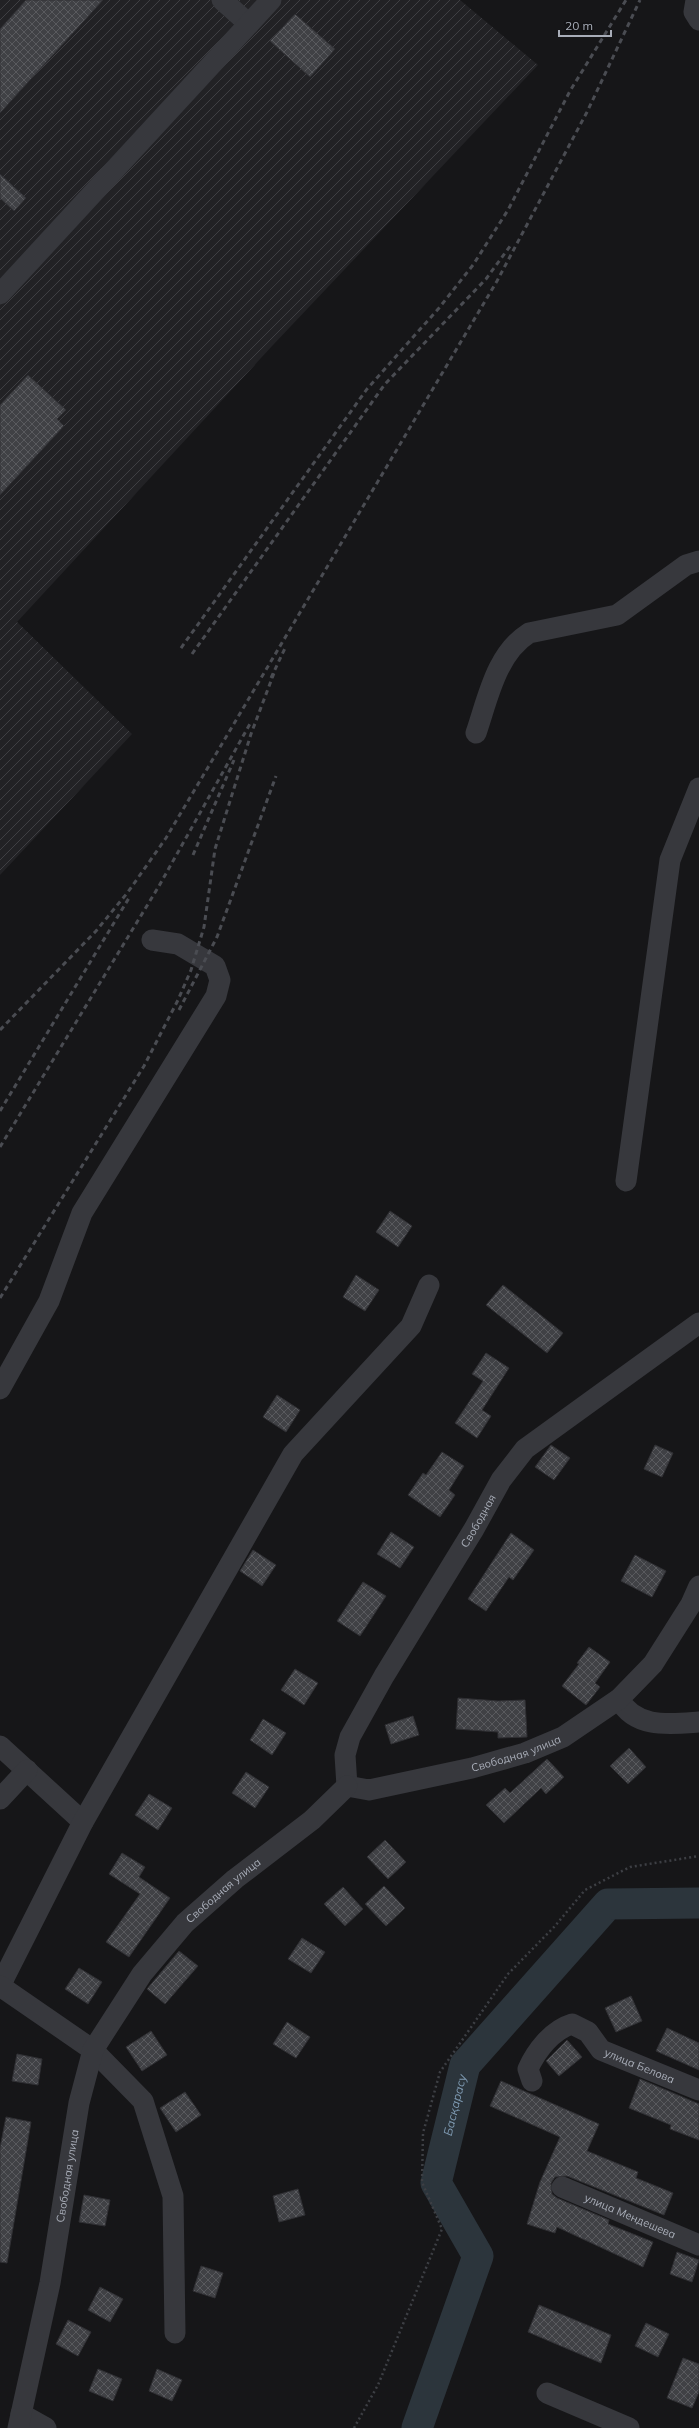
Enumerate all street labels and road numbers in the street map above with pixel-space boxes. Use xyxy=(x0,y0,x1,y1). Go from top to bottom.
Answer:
street label: Свободная xyxy=(457,1492,499,1550)
street label: Свободная улица xyxy=(469,1732,563,1775)
street label: Свободная улица xyxy=(183,1855,264,1926)
street label: улица Белова xyxy=(602,2045,677,2086)
street label: Свободная улица xyxy=(53,2128,82,2223)
street label: улица Мендешева xyxy=(582,2190,678,2241)

